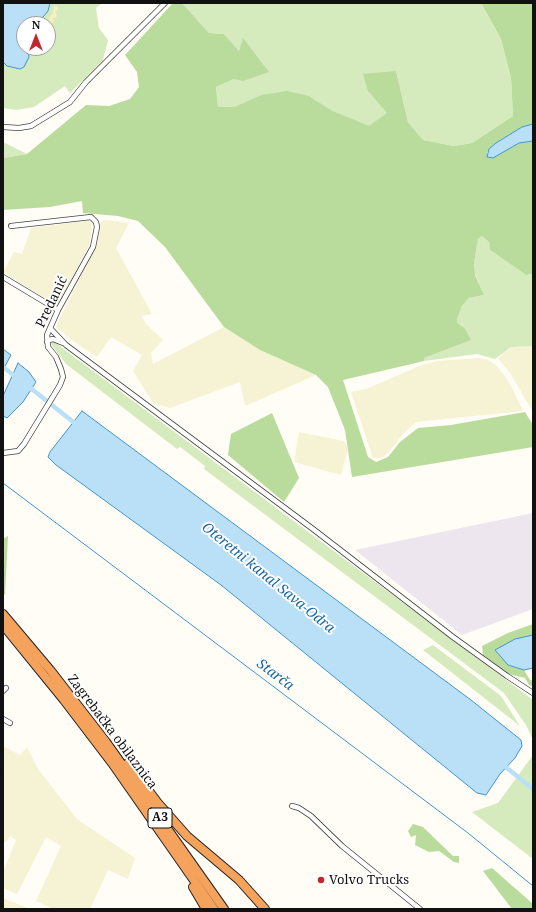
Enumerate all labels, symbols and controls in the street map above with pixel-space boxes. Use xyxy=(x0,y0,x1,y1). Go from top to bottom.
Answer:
north arrow xyxy=(16,16,56,56)
text: N xyxy=(32,17,40,32)
street label: Predanić xyxy=(33,274,71,330)
water label: Oteretni kanal Sava-Odra xyxy=(198,519,338,637)
water label: Starča xyxy=(253,656,297,694)
street label: Zagrebačka obilaznica xyxy=(64,672,160,792)
road number: A3 xyxy=(148,808,172,828)
place label: Volvo Trucks xyxy=(329,872,409,888)
marker: Volvo Trucks xyxy=(316,875,326,885)

